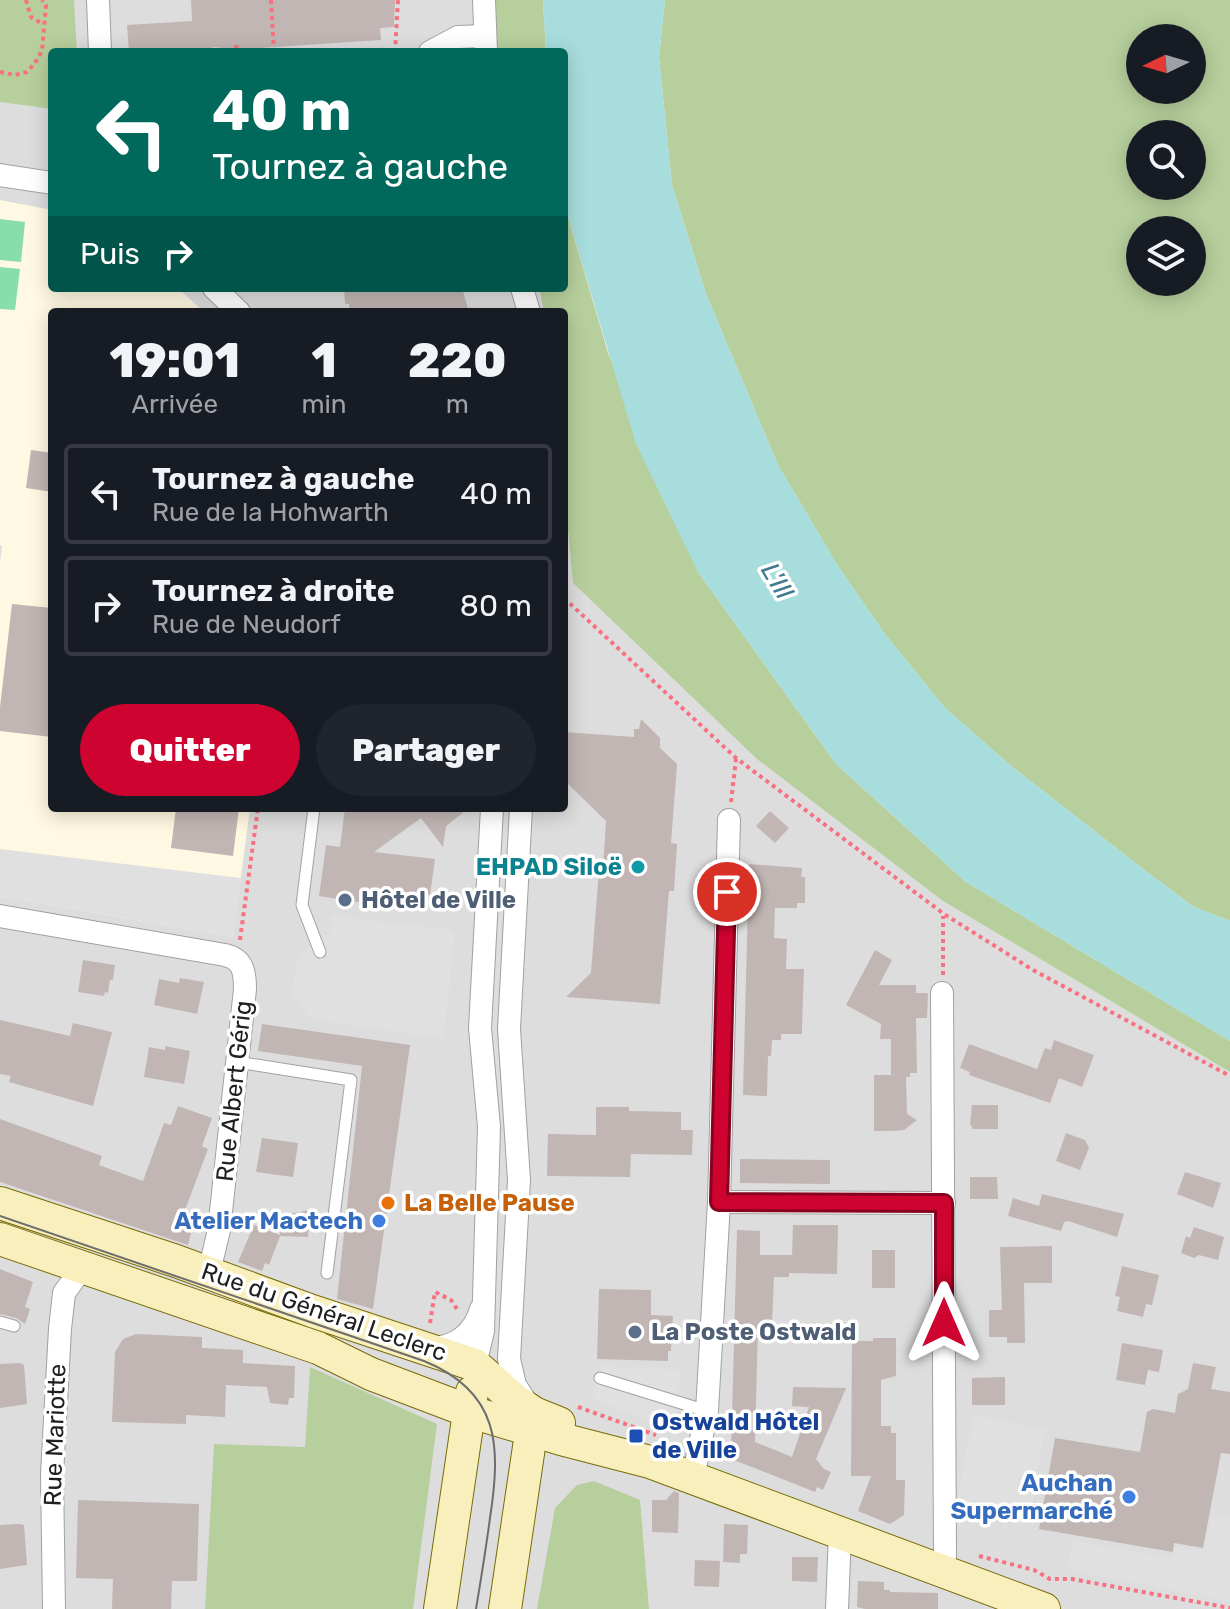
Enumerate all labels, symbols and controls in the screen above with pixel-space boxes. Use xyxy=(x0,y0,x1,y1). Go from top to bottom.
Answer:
north arrow xyxy=(1126,24,1206,104)
map controls xyxy=(1126,24,1206,296)
text: 40 m xyxy=(212,78,352,144)
icon: left xyxy=(80,80,184,184)
button: search xyxy=(1126,120,1206,200)
text: Tournez à gauche xyxy=(212,145,508,188)
button: layers xyxy=(1126,216,1206,296)
icon: right xyxy=(156,232,200,276)
text: Puis xyxy=(80,236,140,272)
text: 19:01 xyxy=(109,332,240,389)
text: 1 xyxy=(311,332,337,389)
text: 220 xyxy=(408,332,507,389)
text: Arrivée xyxy=(131,389,218,420)
text: min xyxy=(301,389,347,420)
text: m xyxy=(446,389,469,420)
text: Tournez à gauche xyxy=(152,461,415,497)
icon: left xyxy=(84,472,128,516)
text: 40 m xyxy=(460,476,532,512)
text: Rue de la Hohwarth xyxy=(152,497,389,528)
water label: L'Ill xyxy=(754,557,800,605)
text: Tournez à droite xyxy=(152,573,395,609)
icon: right xyxy=(84,584,128,628)
text: 80 m xyxy=(460,588,532,624)
text: Rue de Neudorf xyxy=(152,609,341,640)
button: Quitter xyxy=(80,704,300,796)
button: Partager xyxy=(316,704,536,796)
place label: EHPAD Siloë xyxy=(476,853,622,881)
marker: EHPAD Siloë xyxy=(629,858,647,876)
pin xyxy=(693,858,761,926)
icon: arrive xyxy=(705,870,749,914)
place label: Hôtel de Ville xyxy=(361,886,516,914)
marker: Hôtel de Ville xyxy=(336,891,354,909)
street label: Rue Albert Gérig xyxy=(211,999,257,1183)
place label: La Belle Pause xyxy=(404,1189,575,1217)
marker: La Belle Pause xyxy=(379,1194,397,1212)
place label: Atelier Mactech xyxy=(174,1207,363,1235)
marker: Atelier Mactech xyxy=(370,1212,388,1230)
street label: Rue du Général Leclerc xyxy=(198,1257,450,1367)
position arrow xyxy=(902,1281,986,1365)
place label: La Poste Ostwald xyxy=(651,1318,856,1346)
marker: La Poste Ostwald xyxy=(626,1323,644,1341)
street label: Rue Mariotte xyxy=(39,1363,71,1507)
place label: Ostwald Hôtel de Ville xyxy=(652,1408,819,1464)
marker: Ostwald Hôtel de Ville xyxy=(627,1427,645,1445)
place label: Auchan Supermarché xyxy=(950,1469,1113,1525)
marker: Auchan Supermarché xyxy=(1120,1488,1138,1506)

